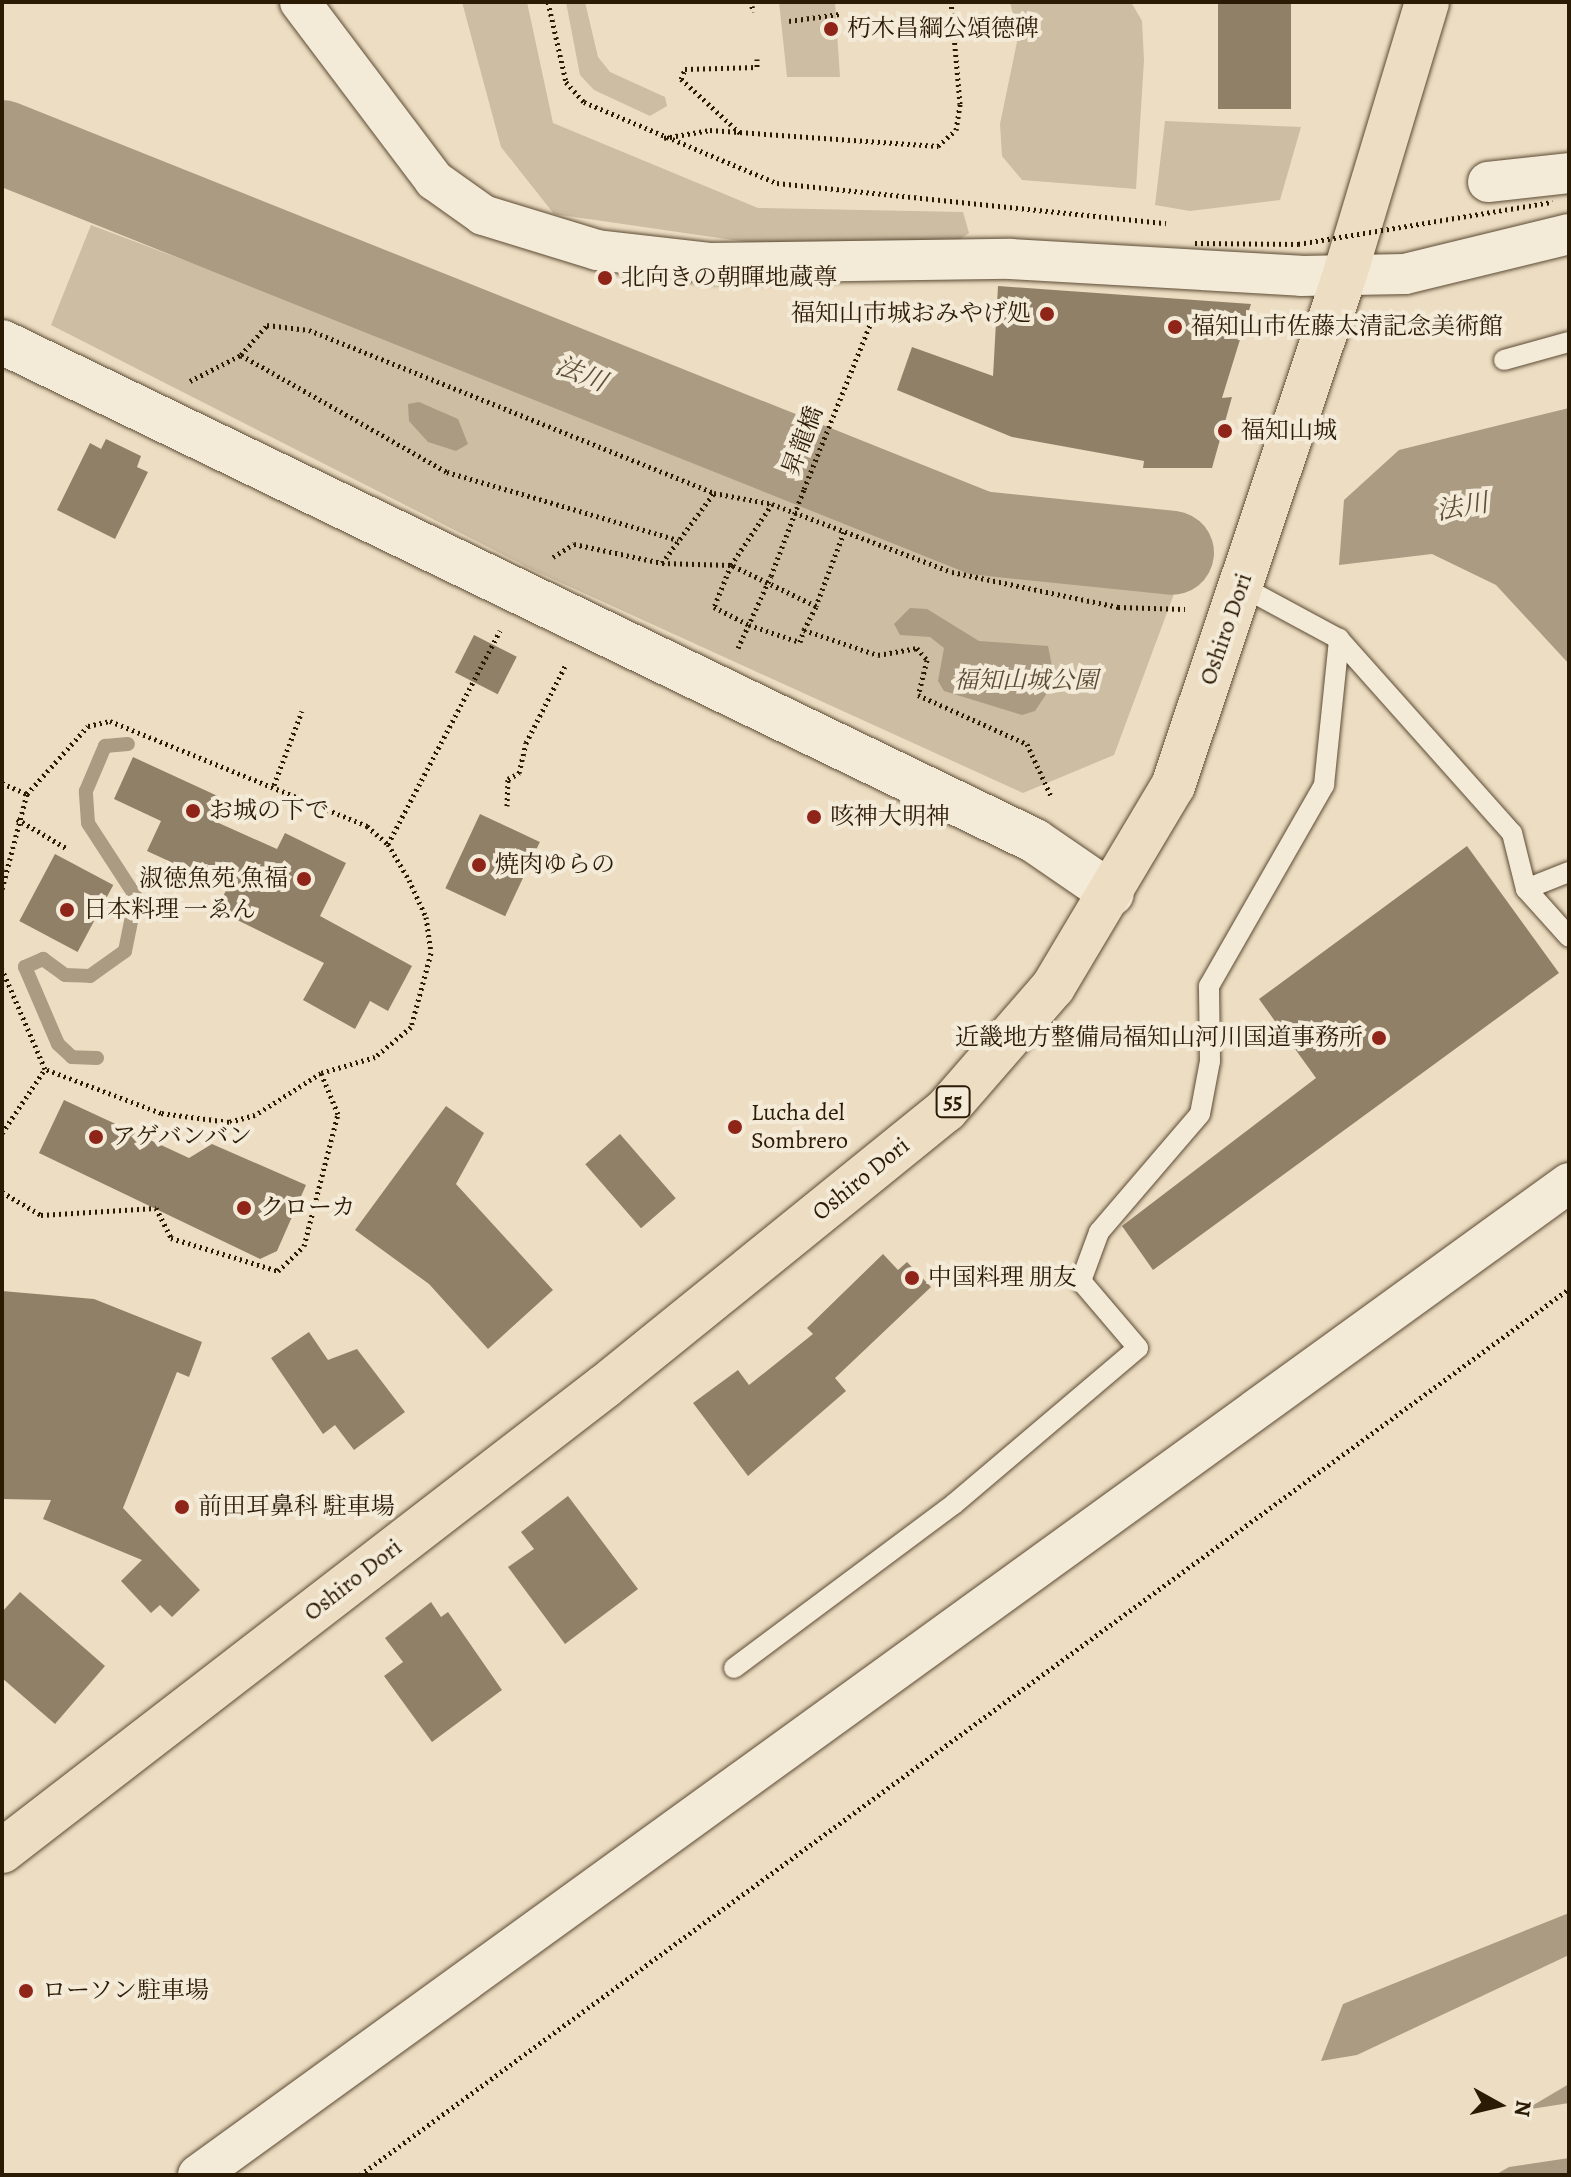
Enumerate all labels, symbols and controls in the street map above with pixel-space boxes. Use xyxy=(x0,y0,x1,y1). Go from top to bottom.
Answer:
place label: 朽木昌綱公頌德碑 xyxy=(847,15,1039,43)
marker: 朽木昌綱公頌德碑 xyxy=(822,20,840,38)
place label: 北向きの朝暉地蔵尊 xyxy=(621,264,837,292)
marker: 北向きの朝暉地蔵尊 xyxy=(596,269,614,287)
place label: 福知山市城おみやげ処 xyxy=(791,300,1031,328)
marker: 福知山市城おみやげ処 xyxy=(1038,305,1056,323)
place label: 福知山市佐藤太清記念美術館 xyxy=(1191,313,1503,341)
marker: 福知山市佐藤太清記念美術館 xyxy=(1166,318,1184,336)
water label: 法川 xyxy=(551,350,611,398)
street label: 昇龍橋 xyxy=(777,402,829,480)
place label: 福知山城 xyxy=(1241,417,1337,445)
marker: 福知山城 xyxy=(1216,422,1234,440)
water label: 法川 xyxy=(1434,487,1490,527)
street label: Oshiro Dori xyxy=(1193,569,1259,689)
park label: 福知山城公園 xyxy=(954,667,1098,695)
place label: お城の下で xyxy=(209,797,329,825)
marker: お城の下で xyxy=(184,802,202,820)
place label: 咳神大明神 xyxy=(830,803,950,831)
marker: 咳神大明神 xyxy=(805,808,823,826)
place label: 焼肉ゆらの xyxy=(495,851,615,879)
marker: 焼肉ゆらの xyxy=(470,856,488,874)
place label: 淑徳魚苑 魚福 xyxy=(139,865,288,893)
marker: 淑徳魚苑 魚福 xyxy=(295,870,313,888)
place label: 日本料理 一ゑん xyxy=(83,896,256,924)
marker: 日本料理 一ゑん xyxy=(58,901,76,919)
place label: 近畿地方整備局福知山河川国道事務所 xyxy=(955,1024,1363,1052)
marker: 近畿地方整備局福知山河川国道事務所 xyxy=(1370,1029,1388,1047)
road number: 55 xyxy=(935,1084,971,1120)
place label: Lucha del Sombrero xyxy=(751,1099,848,1155)
marker: Lucha del Sombrero xyxy=(726,1118,744,1136)
place label: アゲバンバン xyxy=(112,1123,256,1151)
marker: アゲバンバン xyxy=(87,1128,105,1146)
street label: Oshiro Dori xyxy=(807,1131,915,1227)
place label: クローカ xyxy=(260,1194,356,1222)
marker: クローカ xyxy=(235,1199,253,1217)
place label: 中国料理 朋友 xyxy=(928,1264,1077,1292)
marker: 中国料理 朋友 xyxy=(903,1269,921,1287)
place label: 前田耳鼻科 駐車場 xyxy=(198,1493,395,1521)
marker: 前田耳鼻科 駐車場 xyxy=(173,1498,191,1516)
street label: Oshiro Dori xyxy=(298,1533,408,1627)
place label: ローソン駐車場 xyxy=(42,1977,210,2005)
marker: ローソン駐車場 xyxy=(17,1982,35,2000)
north arrow xyxy=(1459,2065,1539,2145)
text: N xyxy=(1507,2098,1539,2118)

